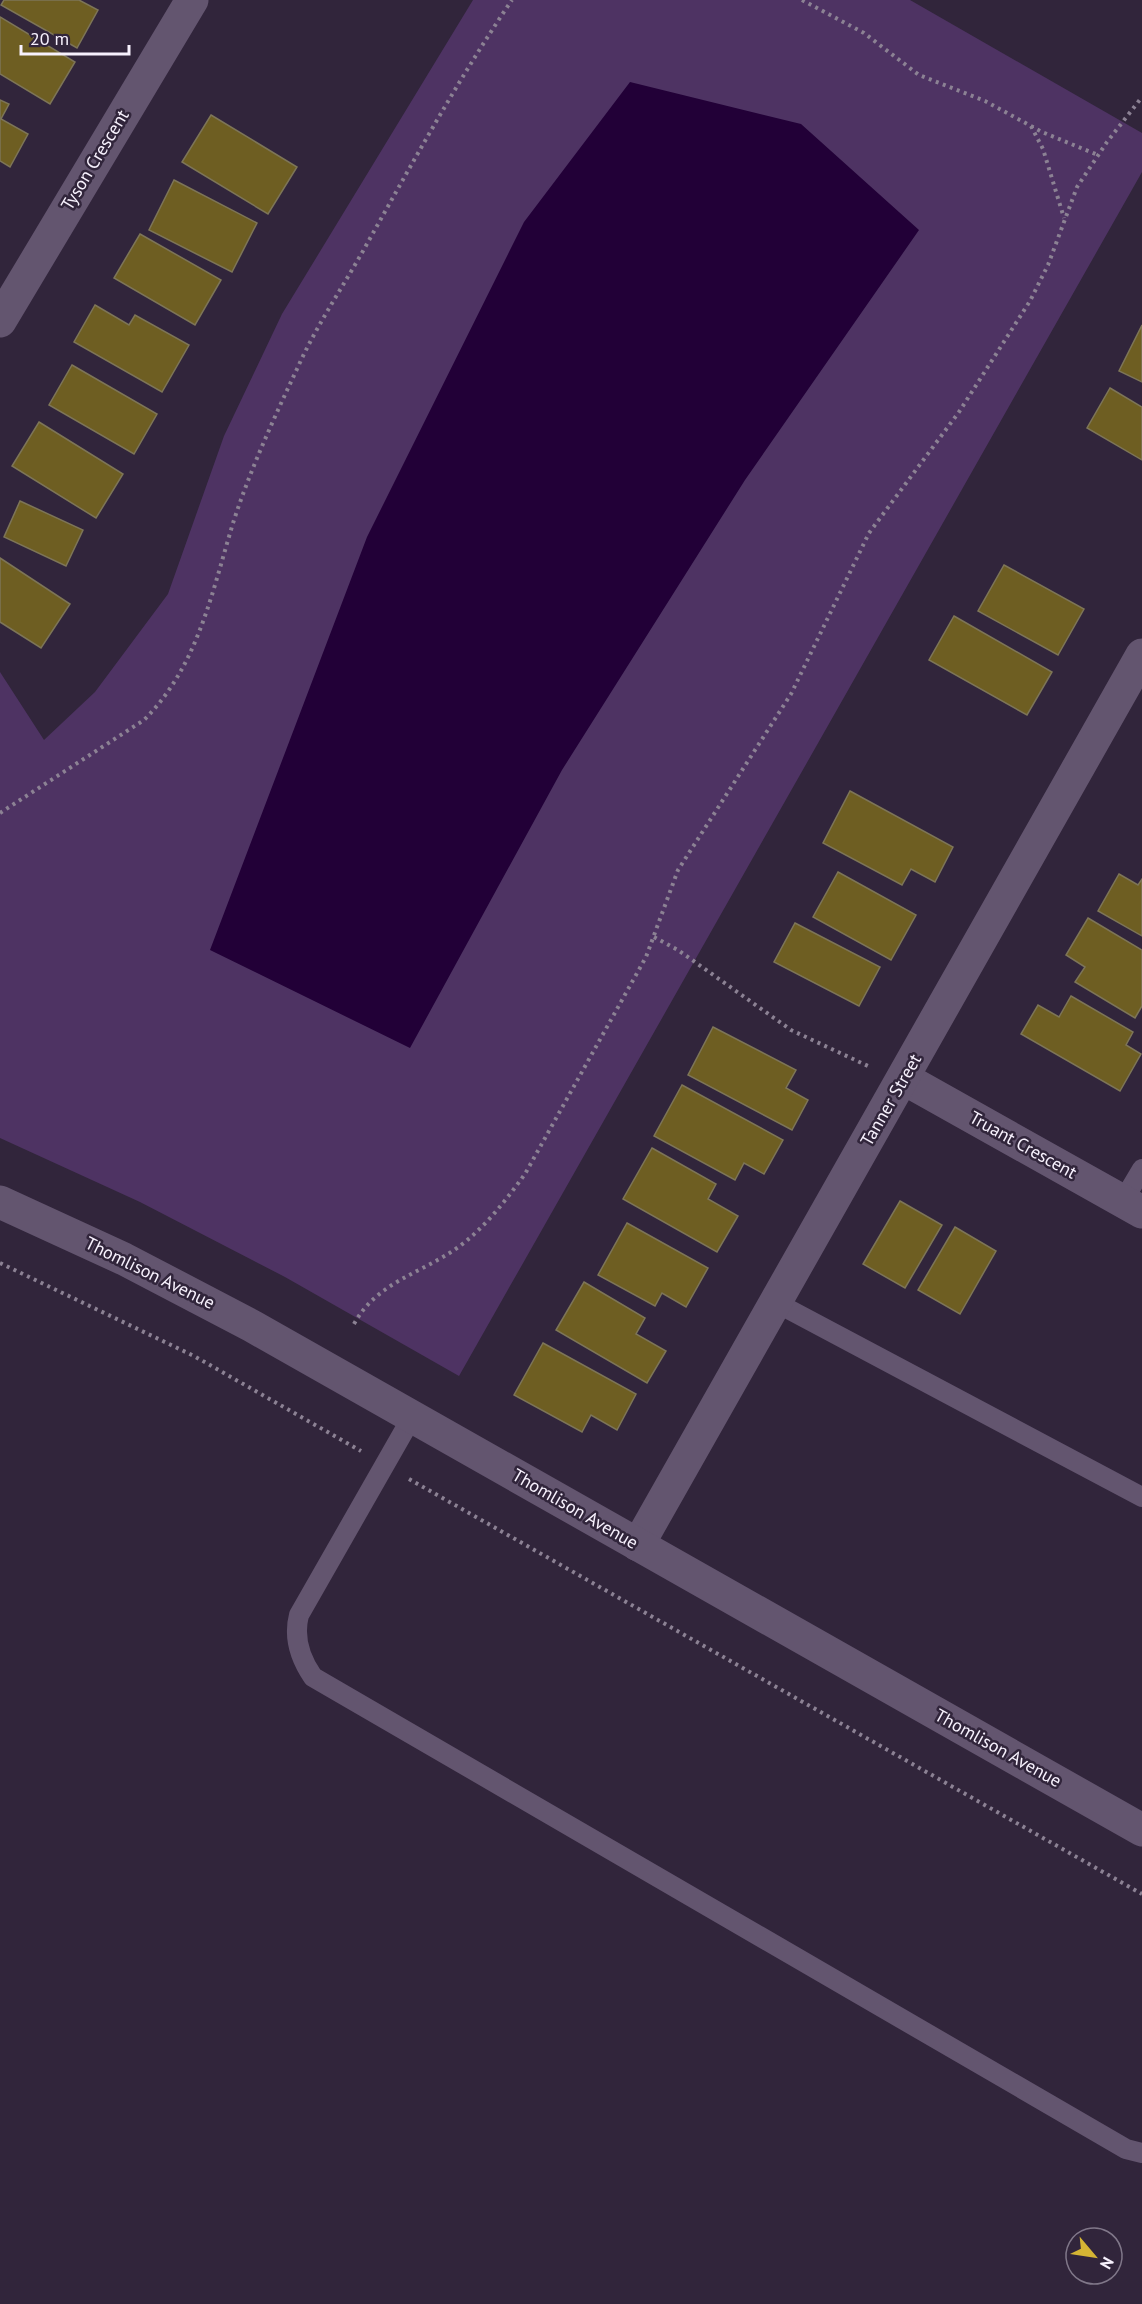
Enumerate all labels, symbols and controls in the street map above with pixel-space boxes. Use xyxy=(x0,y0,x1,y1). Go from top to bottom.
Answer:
scale bar xyxy=(21,18,129,56)
text: 20 m xyxy=(30,27,69,50)
street label: Tyson Crescent xyxy=(55,105,134,214)
street label: Tanner Street xyxy=(855,1050,926,1150)
street label: Truant Crescent xyxy=(966,1106,1081,1184)
street label: Thomlison Avenue xyxy=(81,1231,219,1314)
street label: Thomlison Avenue xyxy=(508,1463,642,1554)
street label: Thomlison Avenue xyxy=(931,1703,1066,1792)
north arrow xyxy=(1064,2226,1124,2286)
text: N xyxy=(1096,2254,1118,2273)

